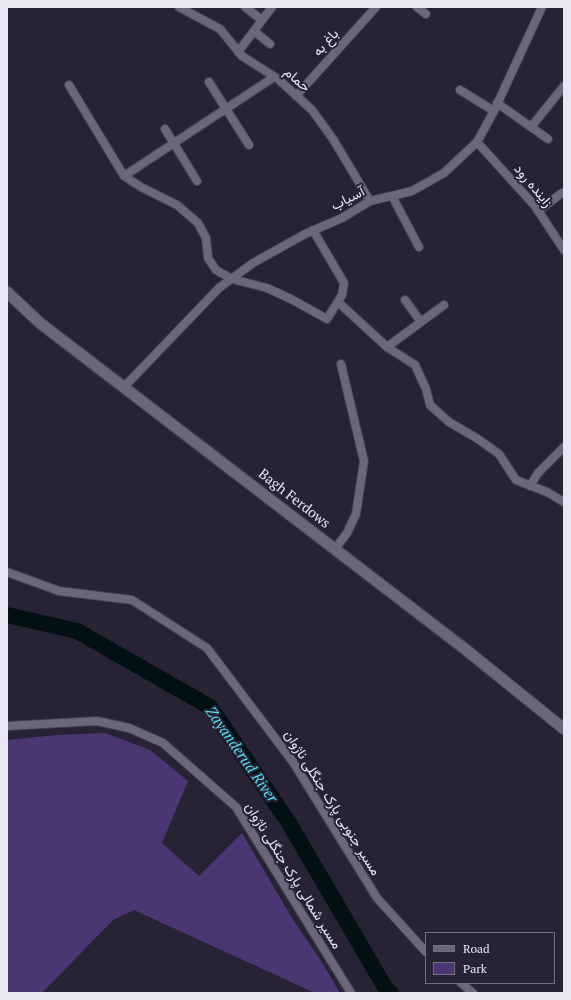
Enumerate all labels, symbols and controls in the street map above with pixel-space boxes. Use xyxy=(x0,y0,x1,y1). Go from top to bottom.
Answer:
street label: باغ به xyxy=(310,26,342,60)
street label: حمام xyxy=(280,64,314,96)
street label: زاینده رود xyxy=(510,161,556,211)
street label: آسیاب xyxy=(328,184,368,214)
street label: Bagh Ferdows xyxy=(255,466,333,532)
water label: Zayanderud River xyxy=(201,704,281,806)
street label: مسیر جنوبی پارک جنگلی ناژوان xyxy=(280,727,384,879)
street label: مسیر شمالی پارک جنگلی ناژوان xyxy=(241,800,345,952)
legend xyxy=(425,932,555,984)
text: Road xyxy=(463,941,490,956)
text: Park xyxy=(463,961,487,976)

